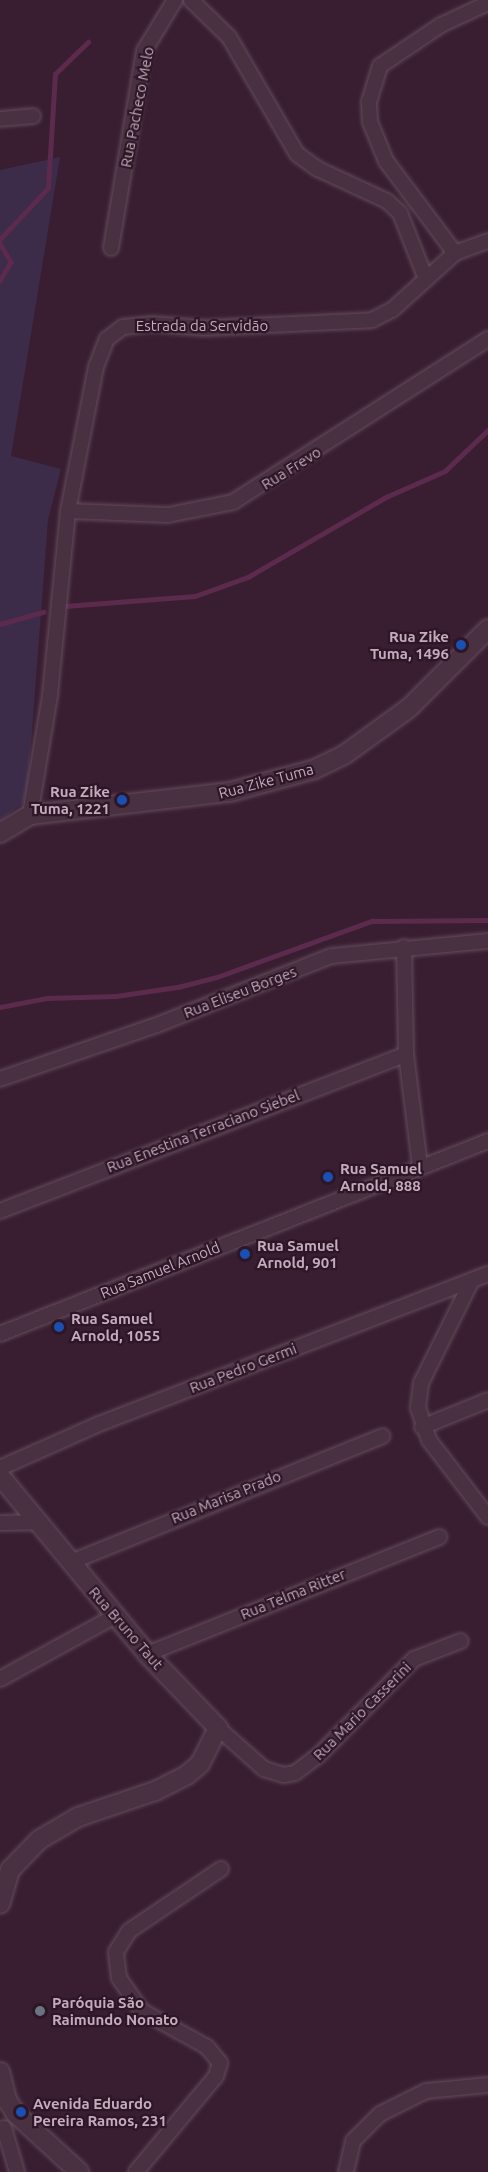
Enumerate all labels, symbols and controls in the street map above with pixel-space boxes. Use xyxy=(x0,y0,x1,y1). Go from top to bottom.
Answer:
street label: Rua Pacheco Melo xyxy=(116,45,158,169)
street label: Estrada da Servidão xyxy=(136,317,268,335)
street label: Rua Frevo xyxy=(258,443,324,493)
place label: Rua Zike Tuma, 1496 xyxy=(370,627,449,662)
marker: Rua Zike Tuma, 1496 xyxy=(454,638,468,652)
street label: Rua Zike Tuma xyxy=(217,760,315,802)
place label: Rua Zike Tuma, 1221 xyxy=(31,782,110,817)
marker: Rua Zike Tuma, 1221 xyxy=(115,793,129,807)
street label: Rua Eliseu Borges xyxy=(181,962,299,1022)
street label: Rua Enestina Terraciano Siebel xyxy=(104,1086,302,1176)
place label: Rua Samuel Arnold, 888 xyxy=(340,1159,422,1194)
marker: Rua Samuel Arnold, 888 xyxy=(321,1170,335,1184)
place label: Rua Samuel Arnold, 901 xyxy=(257,1236,339,1271)
street label: Rua Samuel Arnold xyxy=(98,1238,222,1302)
marker: Rua Samuel Arnold, 901 xyxy=(238,1247,252,1261)
place label: Rua Samuel Arnold, 1055 xyxy=(71,1309,160,1344)
marker: Rua Samuel Arnold, 1055 xyxy=(52,1320,66,1334)
street label: Rua Pedro Germi xyxy=(187,1339,299,1397)
street label: Rua Marisa Prado xyxy=(169,1467,283,1527)
street label: Rua Telma Ritter xyxy=(238,1565,348,1623)
street label: Rua Bruno Taut xyxy=(85,1583,167,1673)
street label: Rua Mario Casserini xyxy=(309,1658,415,1764)
place label: Paróquia São Raimundo Nonato xyxy=(52,1993,178,2028)
marker: Paróquia São Raimundo Nonato xyxy=(33,2004,47,2018)
place label: Avenida Eduardo Pereira Ramos, 231 xyxy=(33,2094,167,2129)
marker: Avenida Eduardo Pereira Ramos, 231 xyxy=(14,2105,28,2119)

